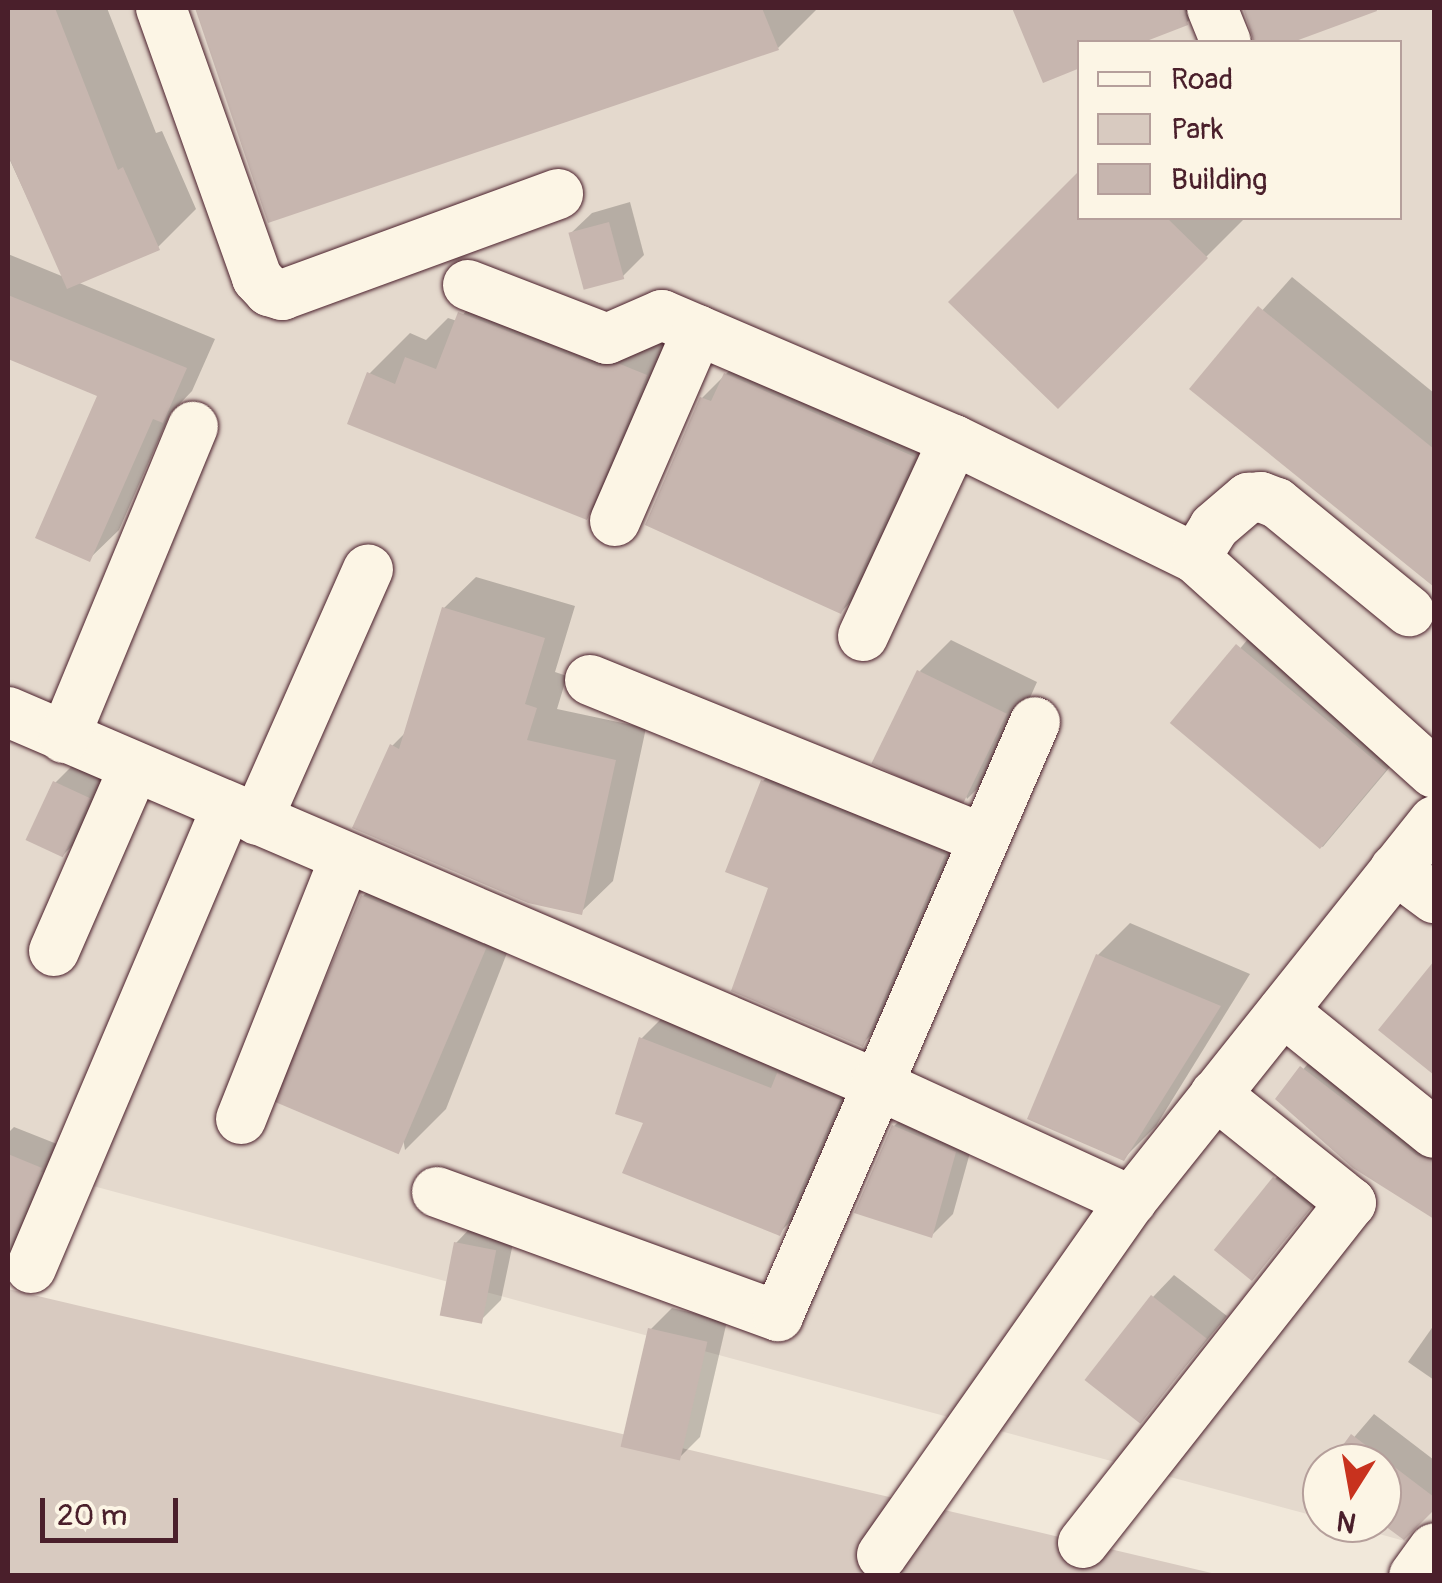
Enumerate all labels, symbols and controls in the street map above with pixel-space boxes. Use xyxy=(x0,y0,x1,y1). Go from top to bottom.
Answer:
legend xyxy=(1077,40,1402,220)
text: Road xyxy=(1171,61,1233,98)
text: Park xyxy=(1171,111,1224,148)
text: Building xyxy=(1171,161,1267,198)
north arrow xyxy=(1302,1443,1402,1543)
scale bar xyxy=(45,1478,182,1540)
text: 20 m xyxy=(57,1497,127,1534)
text: N xyxy=(1334,1502,1359,1540)

